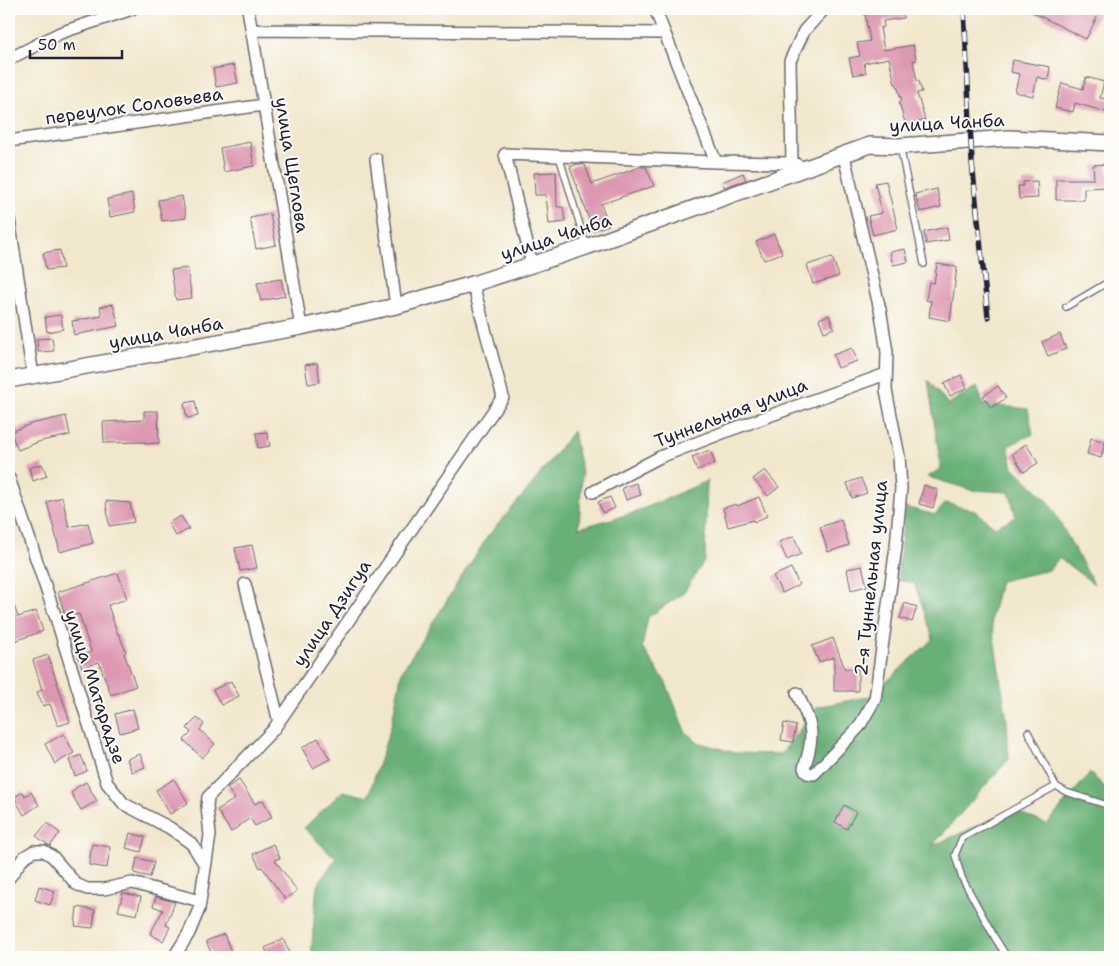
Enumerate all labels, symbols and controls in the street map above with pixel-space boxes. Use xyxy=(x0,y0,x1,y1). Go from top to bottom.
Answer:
scale bar xyxy=(30,28,122,60)
text: 50 m xyxy=(38,35,76,55)
street label: переулок Соловьева xyxy=(44,82,224,130)
street label: улица Щеглова xyxy=(269,96,315,234)
street label: улица Чанба xyxy=(889,108,1005,138)
street label: улица Чанба xyxy=(498,208,614,266)
street label: улица Чанба xyxy=(107,311,225,355)
street label: Туннельная улица xyxy=(651,373,811,453)
street label: 2-я Туннельная улица xyxy=(849,479,893,677)
street label: улица Дзигуа xyxy=(287,555,377,671)
street label: улица Матарадзе xyxy=(59,607,131,767)

